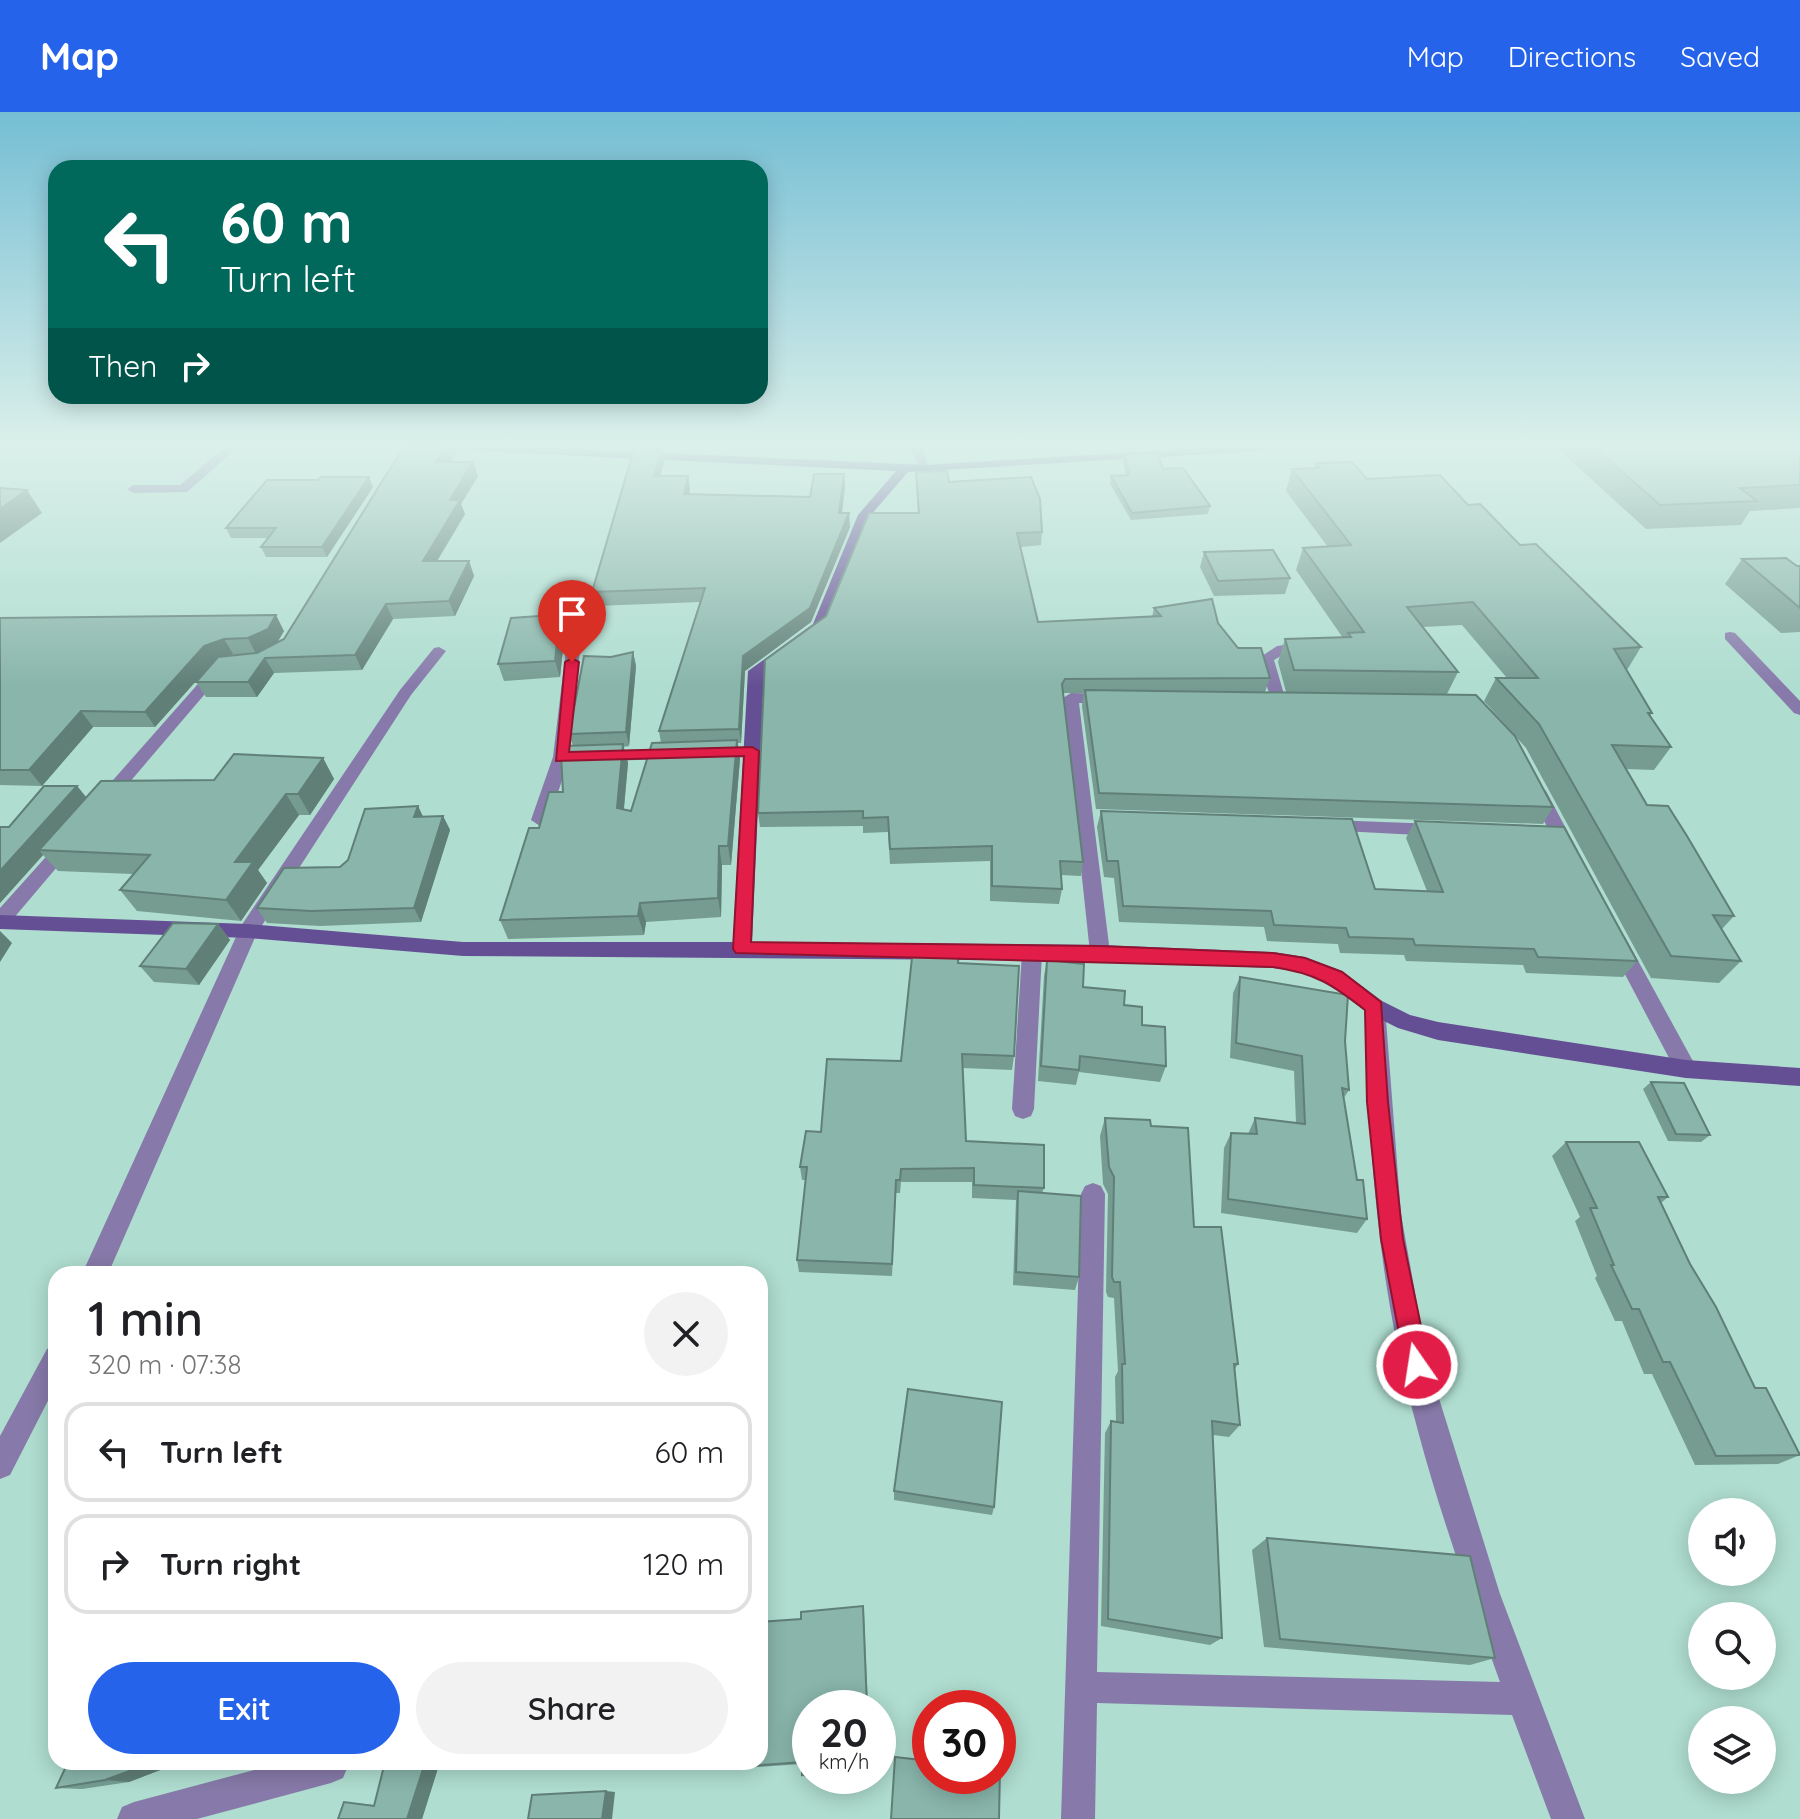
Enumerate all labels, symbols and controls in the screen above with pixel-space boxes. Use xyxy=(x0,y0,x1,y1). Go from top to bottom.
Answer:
text: Map xyxy=(40,32,119,80)
text: Map xyxy=(1407,39,1464,74)
text: Directions xyxy=(1508,39,1636,74)
text: Saved xyxy=(1680,39,1760,74)
text: 60 m xyxy=(220,187,353,257)
icon: left xyxy=(88,192,192,296)
text: Turn left xyxy=(220,256,356,301)
icon: right xyxy=(173,344,217,388)
text: Then xyxy=(88,347,157,385)
pin xyxy=(538,580,606,662)
icon: arrive xyxy=(550,592,594,636)
text: 1 min xyxy=(88,1288,203,1348)
button: close xyxy=(644,1292,728,1376)
position arrow xyxy=(1375,1323,1459,1407)
text: 320 m · 07:38 xyxy=(88,1348,241,1381)
icon: left xyxy=(92,1430,136,1474)
text: Turn left xyxy=(160,1433,283,1471)
text: 60 m xyxy=(654,1433,724,1471)
map controls xyxy=(1688,1498,1776,1794)
button: sound xyxy=(1688,1498,1776,1586)
icon: right xyxy=(92,1542,136,1586)
text: Turn right xyxy=(160,1545,301,1583)
text: 120 m xyxy=(643,1545,724,1583)
button: search xyxy=(1688,1602,1776,1690)
button: Exit xyxy=(88,1662,400,1754)
button: Share xyxy=(416,1662,728,1754)
speed limit sign: 30 xyxy=(912,1690,1016,1794)
button: layers xyxy=(1688,1706,1776,1794)
text: 20 xyxy=(820,1707,868,1757)
text: km/h xyxy=(819,1749,869,1774)

